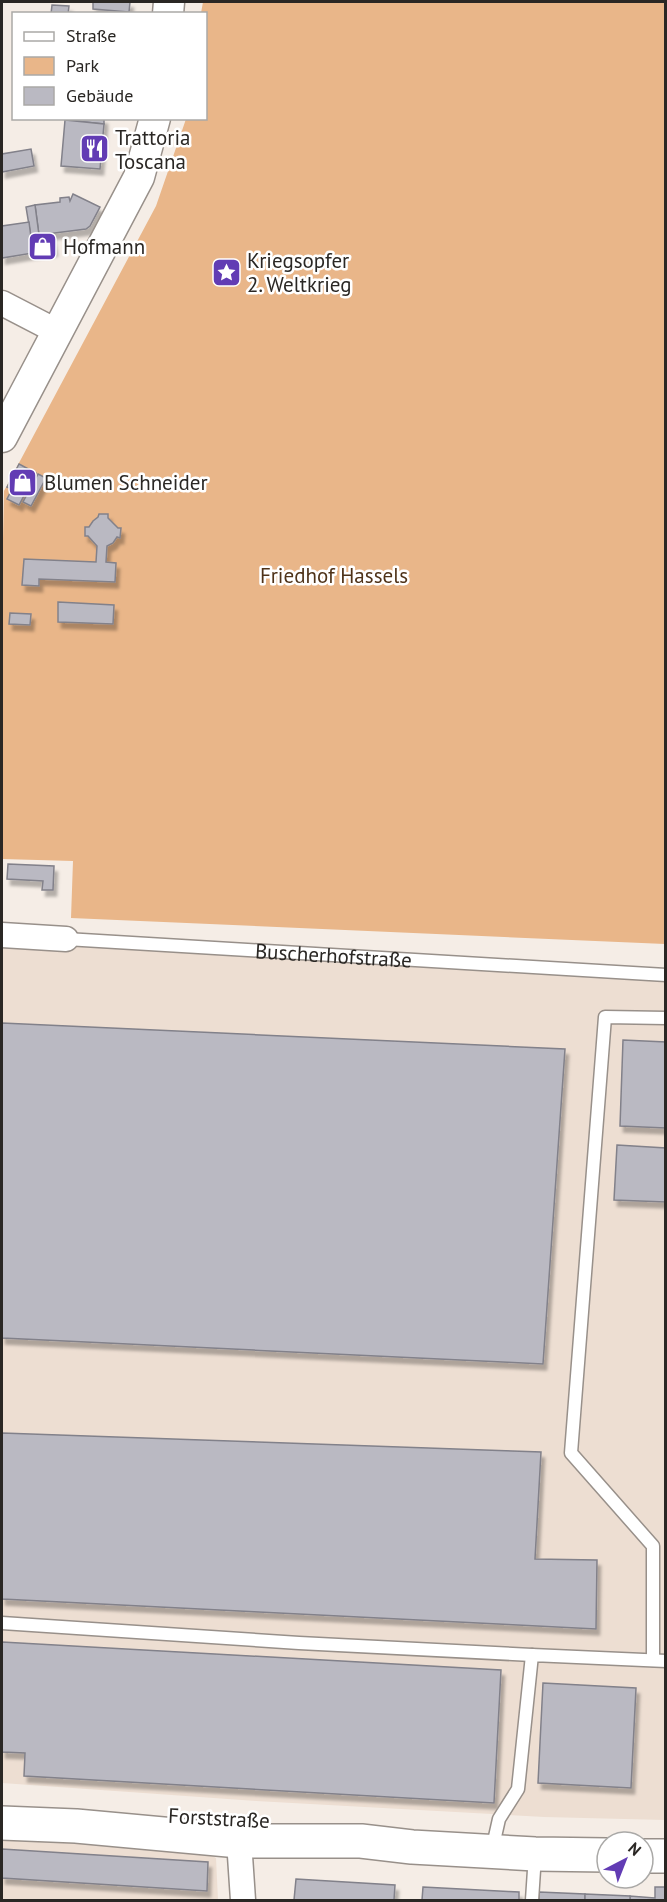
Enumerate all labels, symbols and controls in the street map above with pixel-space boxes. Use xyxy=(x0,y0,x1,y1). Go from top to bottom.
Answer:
legend xyxy=(12,12,207,120)
text: Straße xyxy=(66,24,117,47)
text: Park xyxy=(66,54,99,77)
text: Gebäude xyxy=(66,84,133,107)
place label: Trattoria Toscana xyxy=(115,124,190,175)
restaurant icon: Trattoria Toscana xyxy=(78,133,110,165)
shop icon: Hofmann xyxy=(26,230,58,262)
place label: Hofmann xyxy=(63,233,145,260)
place label: Kriegsopfer 2. Weltkrieg xyxy=(247,247,351,298)
place icon: Kriegsopfer 2. Weltkrieg xyxy=(210,256,242,288)
shop icon: Blumen Schneider xyxy=(7,466,39,498)
place label: Blumen Schneider xyxy=(44,469,208,496)
park label: Friedhof Hassels xyxy=(260,562,408,589)
street label: Buscherhofstraße xyxy=(254,937,413,973)
street label: Forststraße xyxy=(167,1802,271,1834)
north arrow xyxy=(595,1830,655,1890)
text: N xyxy=(624,1838,646,1860)

